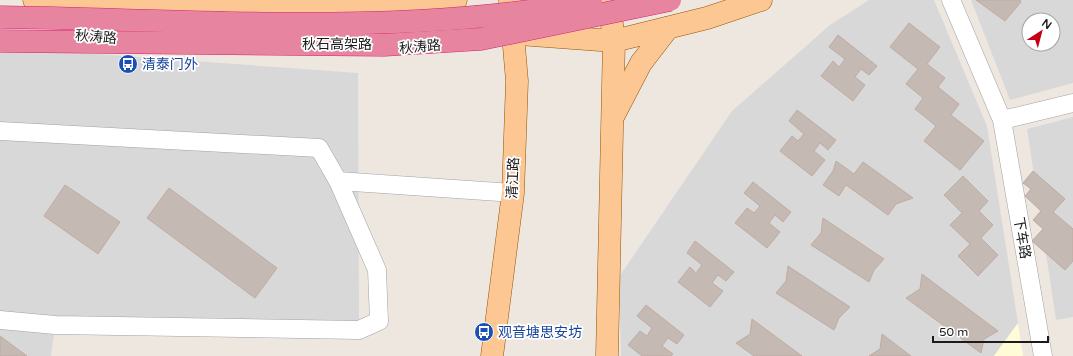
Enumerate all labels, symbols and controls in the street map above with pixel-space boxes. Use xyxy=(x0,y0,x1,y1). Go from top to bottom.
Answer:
north arrow xyxy=(1021,12,1061,52)
text: N xyxy=(1039,16,1054,32)
street label: 秋涛路 xyxy=(74,27,118,47)
street label: 秋石高架路 xyxy=(302,36,372,53)
street label: 秋涛路 xyxy=(398,37,442,57)
bus stop icon: 清泰门外 xyxy=(117,53,139,75)
place label: 清泰门外 xyxy=(142,56,198,73)
street label: 清江路 xyxy=(503,157,523,199)
street label: 下车路 xyxy=(1010,216,1034,260)
scale bar xyxy=(933,318,1048,344)
bus stop icon: 观音塘思安坊 xyxy=(473,321,495,343)
place label: 观音塘思安坊 xyxy=(498,324,582,341)
text: 50 m xyxy=(939,325,968,339)

